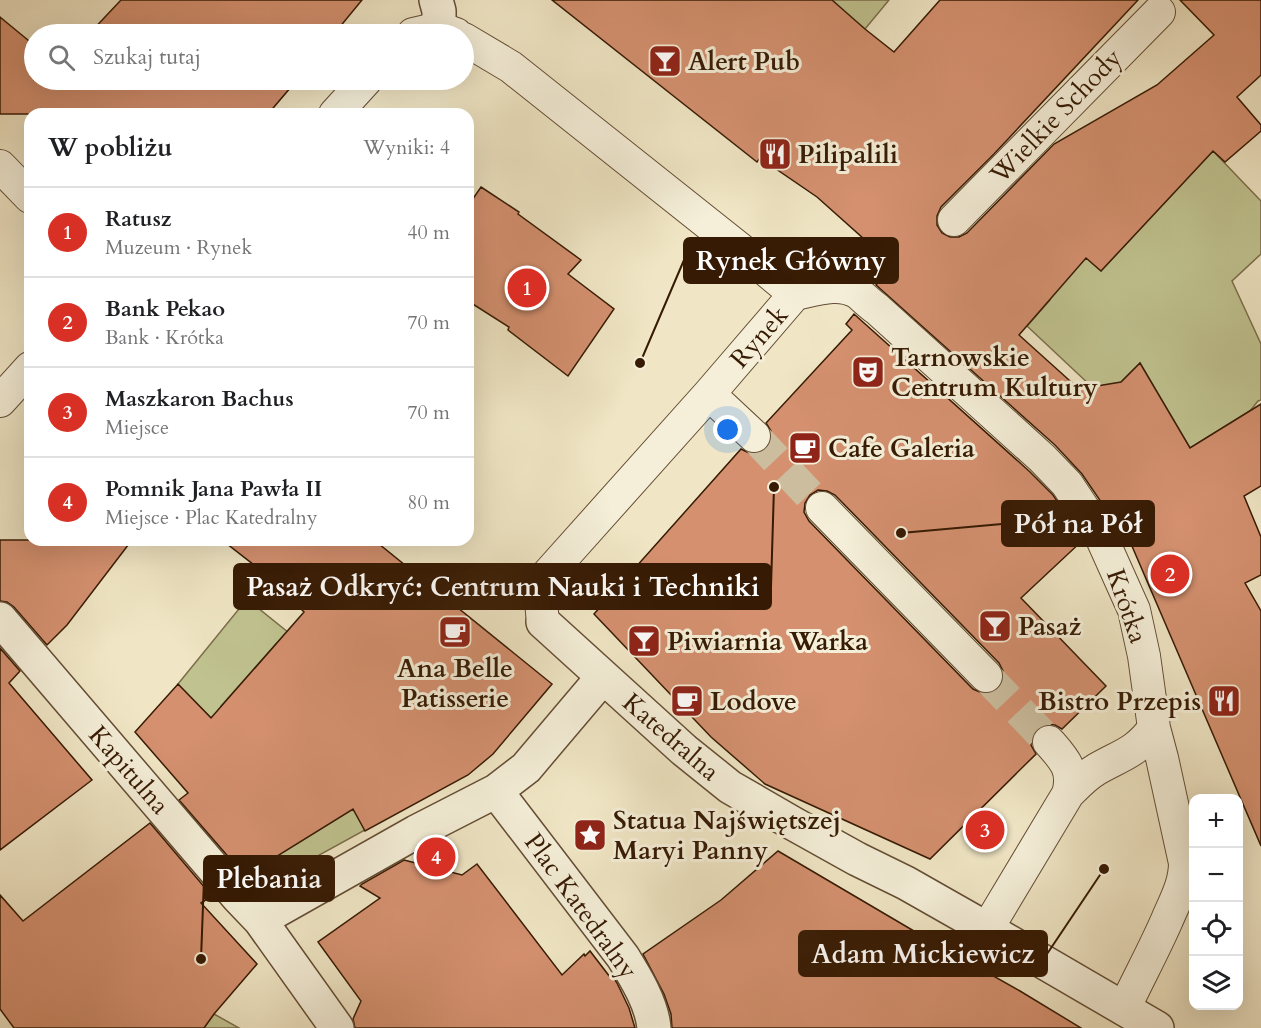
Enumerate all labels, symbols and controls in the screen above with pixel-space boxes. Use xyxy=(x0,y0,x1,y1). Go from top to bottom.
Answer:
search box xyxy=(24,24,474,90)
icon: search xyxy=(45,41,78,74)
street label: Wielkie Schody xyxy=(982,41,1130,192)
text: Szukaj tutaj xyxy=(93,42,201,72)
bar icon: Alert Pub xyxy=(647,43,683,79)
place label: Alert Pub xyxy=(688,44,800,79)
text: W pobliżu xyxy=(48,130,173,165)
text: Wyniki: 4 xyxy=(363,134,450,161)
restaurant icon: Pilipalili xyxy=(757,136,793,172)
place label: Pilipalili xyxy=(798,137,898,172)
text: Ratusz xyxy=(105,204,172,234)
text: 1 xyxy=(62,219,73,246)
text: 40 m xyxy=(407,219,450,246)
text: Muzeum · Rynek xyxy=(105,234,252,261)
callout: Rynek Główny xyxy=(684,238,898,283)
text: Rynek Główny xyxy=(696,243,887,280)
pin: 1 xyxy=(508,266,546,310)
text: Bank Pekao xyxy=(105,294,225,324)
street label: Rynek xyxy=(722,298,796,376)
text: 2 xyxy=(62,309,73,336)
text: 70 m xyxy=(407,309,450,336)
text: Bank · Krótka xyxy=(105,324,224,351)
place label: Tarnowskie Centrum Kultury xyxy=(891,340,1098,405)
theatre icon: Tarnowskie Centrum Kultury xyxy=(850,354,886,390)
text: Maszkaron Bachus xyxy=(105,384,294,414)
text: 3 xyxy=(62,399,73,426)
text: 70 m xyxy=(407,399,450,426)
text: Miejsce xyxy=(105,414,169,441)
your location xyxy=(713,415,742,444)
cafe icon: Cafe Galeria xyxy=(787,430,823,466)
place label: Cafe Galeria xyxy=(828,431,975,466)
text: Pomnik Jana Pawła II xyxy=(105,474,322,504)
text: 4 xyxy=(62,489,73,516)
text: 80 m xyxy=(407,489,450,516)
callout: Pół na Pół xyxy=(1002,501,1154,546)
text: Miejsce · Plac Katedralny xyxy=(105,504,317,531)
text: Pół na Pół xyxy=(1014,506,1144,543)
pin: 2 xyxy=(1150,552,1190,596)
callout: Pasaż Odkryć: Centrum Nauki i Techniki xyxy=(234,564,771,609)
street label: Krótka xyxy=(1098,564,1156,648)
text: Pasaż Odkryć: Centrum Nauki i Techniki xyxy=(246,569,760,606)
bar icon: Pasaż xyxy=(977,608,1013,644)
place label: Pasaż xyxy=(1018,609,1082,644)
cafe icon: Ana Belle Patisserie xyxy=(437,614,473,650)
bar icon: Piwiarnia Warka xyxy=(626,623,662,659)
place label: Piwiarnia Warka xyxy=(667,624,868,659)
place label: Ana Belle Patisserie xyxy=(397,651,513,716)
cafe icon: Lodove xyxy=(669,683,705,719)
restaurant icon: Bistro Przepis xyxy=(1206,683,1242,719)
place label: Lodove xyxy=(710,684,797,719)
place label: Bistro Przepis xyxy=(1038,684,1201,719)
street label: Katedralna xyxy=(615,685,727,789)
street label: Kapitulna xyxy=(81,718,177,822)
map controls xyxy=(1189,794,1243,1010)
button: + xyxy=(1189,794,1243,848)
place label: Statua Najświętszej Maryi Panny xyxy=(613,803,841,868)
pin: 3 xyxy=(966,808,1004,852)
place icon: Statua Najświętszej Maryi Panny xyxy=(572,817,608,853)
street label: Plac Katedralny xyxy=(516,826,646,986)
pin: 4 xyxy=(416,834,456,880)
button: − xyxy=(1189,848,1243,902)
callout: Plebania xyxy=(204,856,334,901)
text: Plebania xyxy=(216,861,322,898)
button: locate xyxy=(1189,902,1243,956)
callout: Adam Mickiewicz xyxy=(799,931,1047,976)
text: Adam Mickiewicz xyxy=(811,936,1035,973)
button: layers xyxy=(1189,956,1243,1010)

